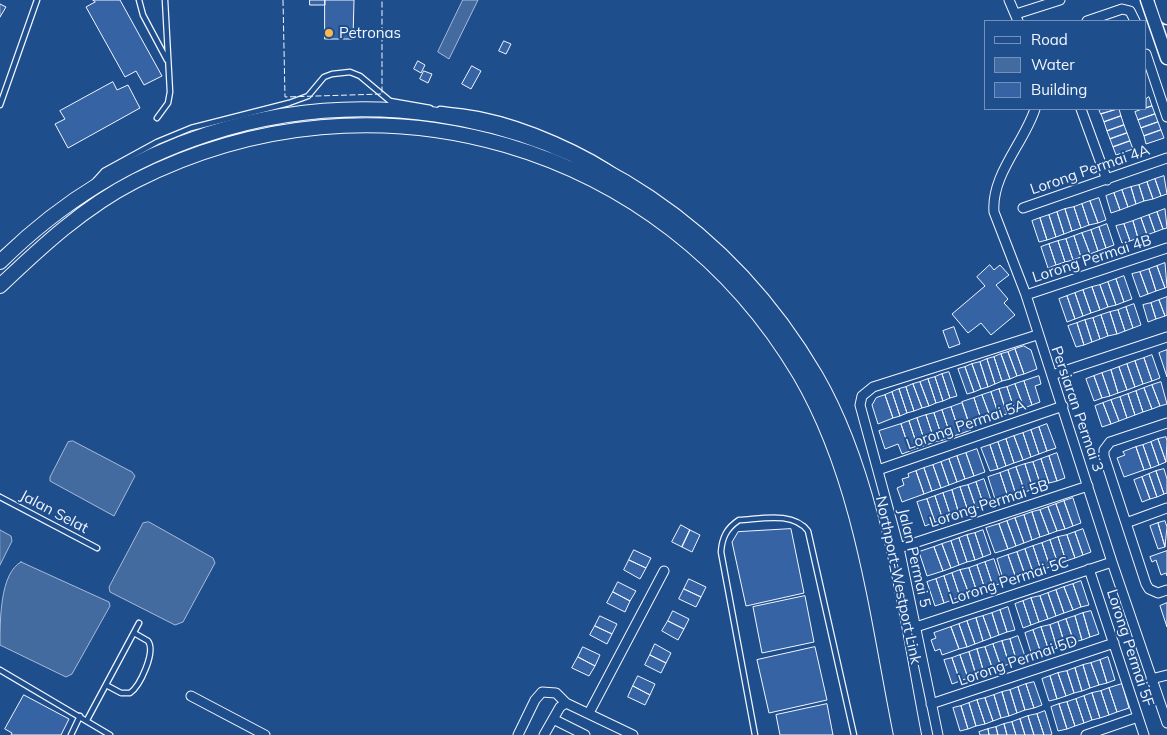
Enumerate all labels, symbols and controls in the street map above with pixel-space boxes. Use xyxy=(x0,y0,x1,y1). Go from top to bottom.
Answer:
legend xyxy=(984,20,1147,110)
place label: Petronas xyxy=(339,24,401,42)
marker: Petronas xyxy=(323,27,335,39)
text: Road xyxy=(1031,30,1068,49)
text: Water xyxy=(1031,55,1075,74)
text: Building xyxy=(1031,80,1087,99)
street label: Lorong Permai 4A xyxy=(1028,141,1152,199)
street label: Lorong Permai 4B xyxy=(1030,231,1154,287)
street label: Persiaran Permai 3 xyxy=(1047,344,1107,474)
street label: Lorong Permai 5A xyxy=(904,396,1028,454)
street label: Lorong Permai 5B xyxy=(927,476,1051,532)
street label: Jalan Selat xyxy=(17,487,91,537)
street label: Northport-Westport Link xyxy=(871,494,925,666)
street label: Jalan Permai 5 xyxy=(894,507,934,609)
street label: Lorong Permai 5C xyxy=(947,553,1071,609)
street label: Lorong Permai 5F xyxy=(1103,587,1157,709)
street label: Lorong Permai 5D xyxy=(956,632,1080,690)

